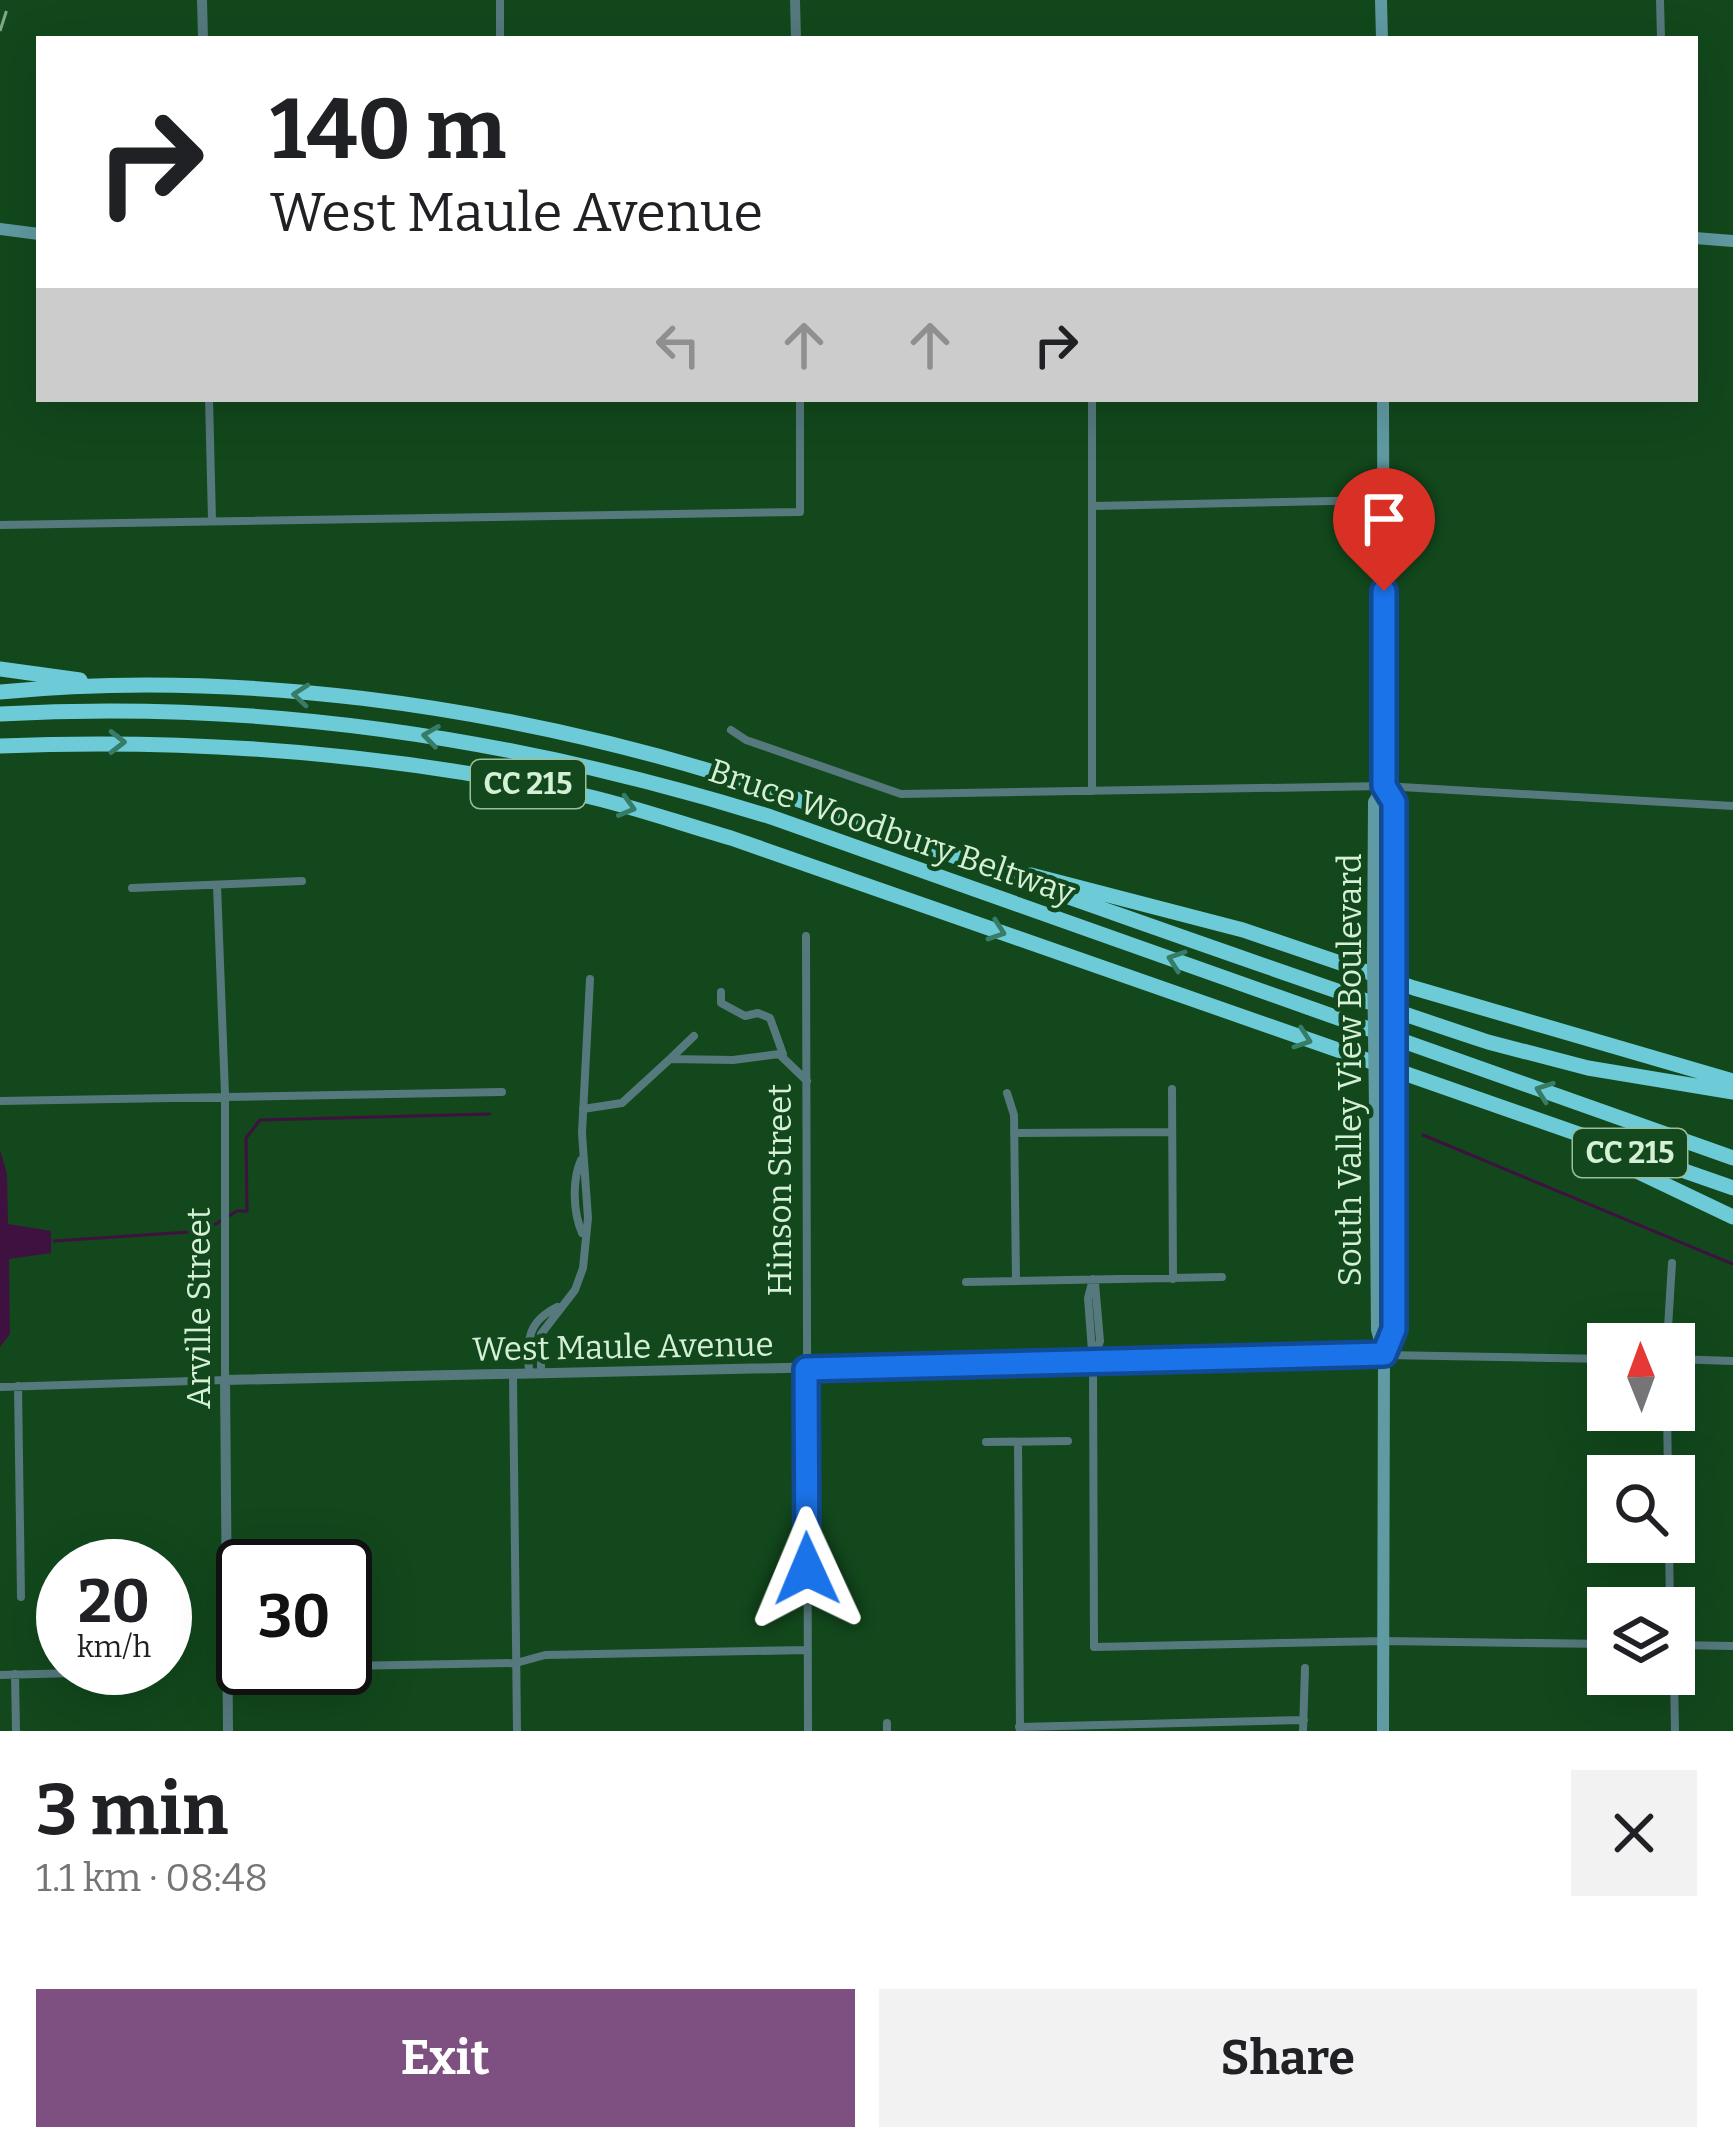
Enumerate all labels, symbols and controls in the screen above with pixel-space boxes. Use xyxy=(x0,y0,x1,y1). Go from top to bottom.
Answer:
text: 140 m xyxy=(270,79,506,180)
icon: right xyxy=(72,84,228,240)
text: West Maule Avenue xyxy=(270,181,763,245)
icon: left xyxy=(645,312,711,378)
icon: ahead xyxy=(771,312,837,378)
icon: ahead xyxy=(897,312,963,378)
icon: right xyxy=(1023,312,1089,378)
pin xyxy=(1333,468,1435,591)
icon: arrive xyxy=(1351,486,1417,552)
one-way arrow xyxy=(291,682,310,708)
one-way arrow xyxy=(422,724,441,750)
one-way arrow xyxy=(109,729,127,755)
street label: Bruce Woodbury Beltway xyxy=(703,750,1080,914)
road number: CC 215 xyxy=(471,760,585,808)
one-way arrow xyxy=(616,793,637,818)
street label: South Valley View Boulevard xyxy=(1330,853,1370,1287)
one-way arrow xyxy=(985,917,1006,941)
one-way arrow xyxy=(1167,950,1188,974)
one-way arrow xyxy=(1291,1025,1312,1049)
one-way arrow xyxy=(1534,1081,1555,1105)
street label: Hinson Street xyxy=(760,1084,800,1296)
road number: CC 215 xyxy=(1573,1129,1687,1177)
street label: Arville Street xyxy=(179,1207,219,1409)
north arrow xyxy=(1587,1323,1695,1431)
map controls xyxy=(1587,1323,1695,1695)
street label: West Maule Avenue xyxy=(472,1324,774,1370)
button: search xyxy=(1587,1455,1695,1563)
position arrow xyxy=(744,1506,870,1632)
speed limit sign: 30 xyxy=(216,1539,372,1695)
text: 20 xyxy=(78,1566,150,1638)
button: layers xyxy=(1587,1587,1695,1695)
text: km/h xyxy=(77,1629,151,1665)
text: 3 min xyxy=(36,1767,228,1853)
button: close xyxy=(1571,1770,1697,1896)
text: 1.1 km · 08:48 xyxy=(36,1855,268,1901)
button: Exit xyxy=(36,1989,855,2127)
button: Share xyxy=(879,1989,1697,2127)

